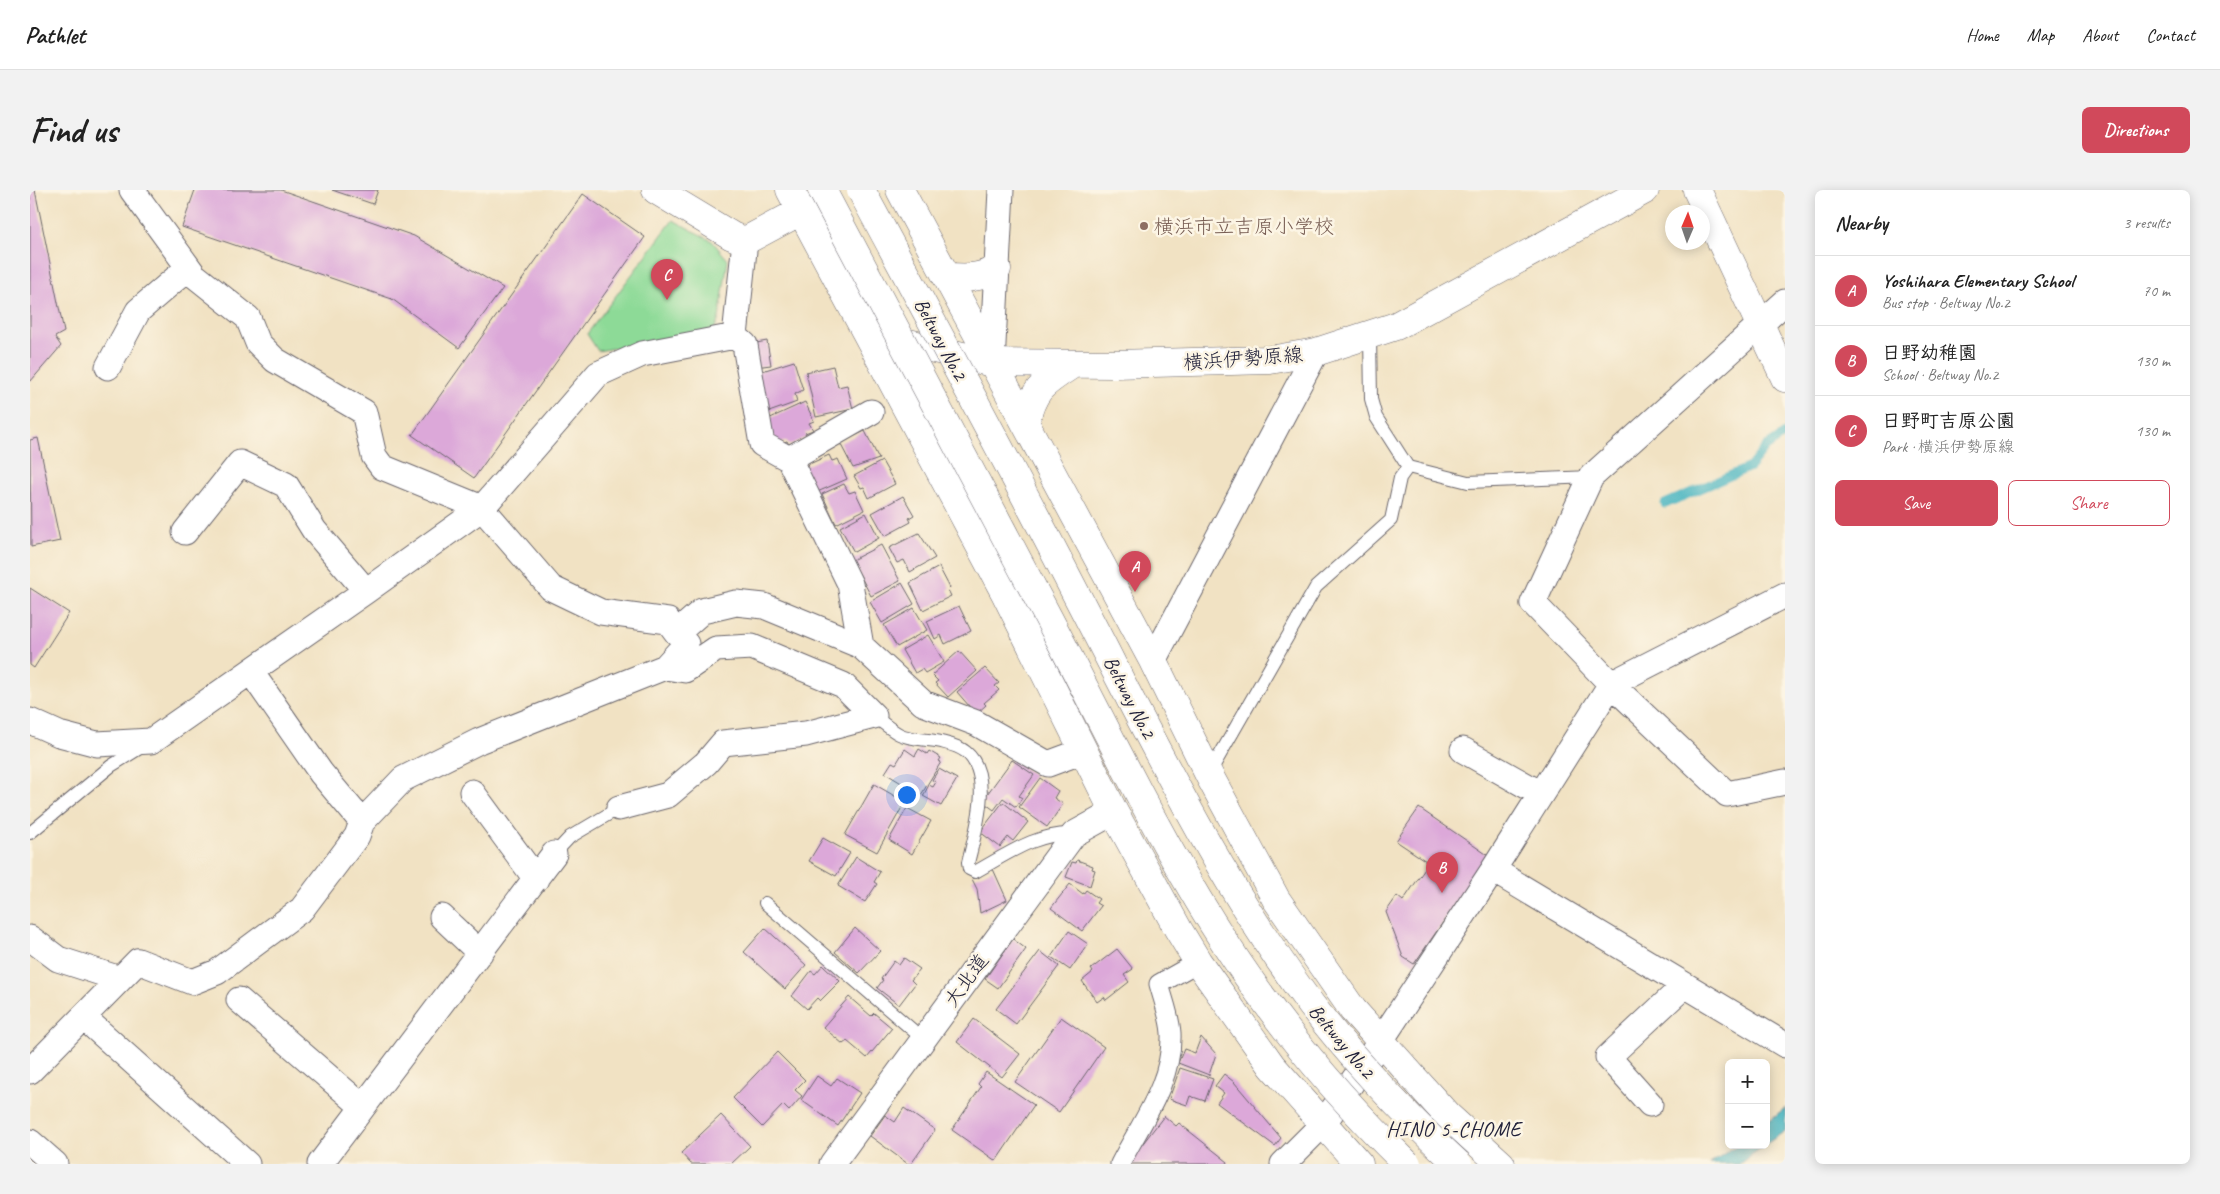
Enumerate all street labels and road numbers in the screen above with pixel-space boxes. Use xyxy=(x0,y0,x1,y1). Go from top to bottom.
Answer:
street label: Beltway No.2 xyxy=(909,294,973,386)
street label: 横浜伊勢原線 xyxy=(1182,342,1304,375)
street label: Beltway No.2 xyxy=(1098,652,1162,744)
street label: 大北道 xyxy=(939,949,994,1012)
street label: Beltway No.2 xyxy=(1303,999,1381,1085)

